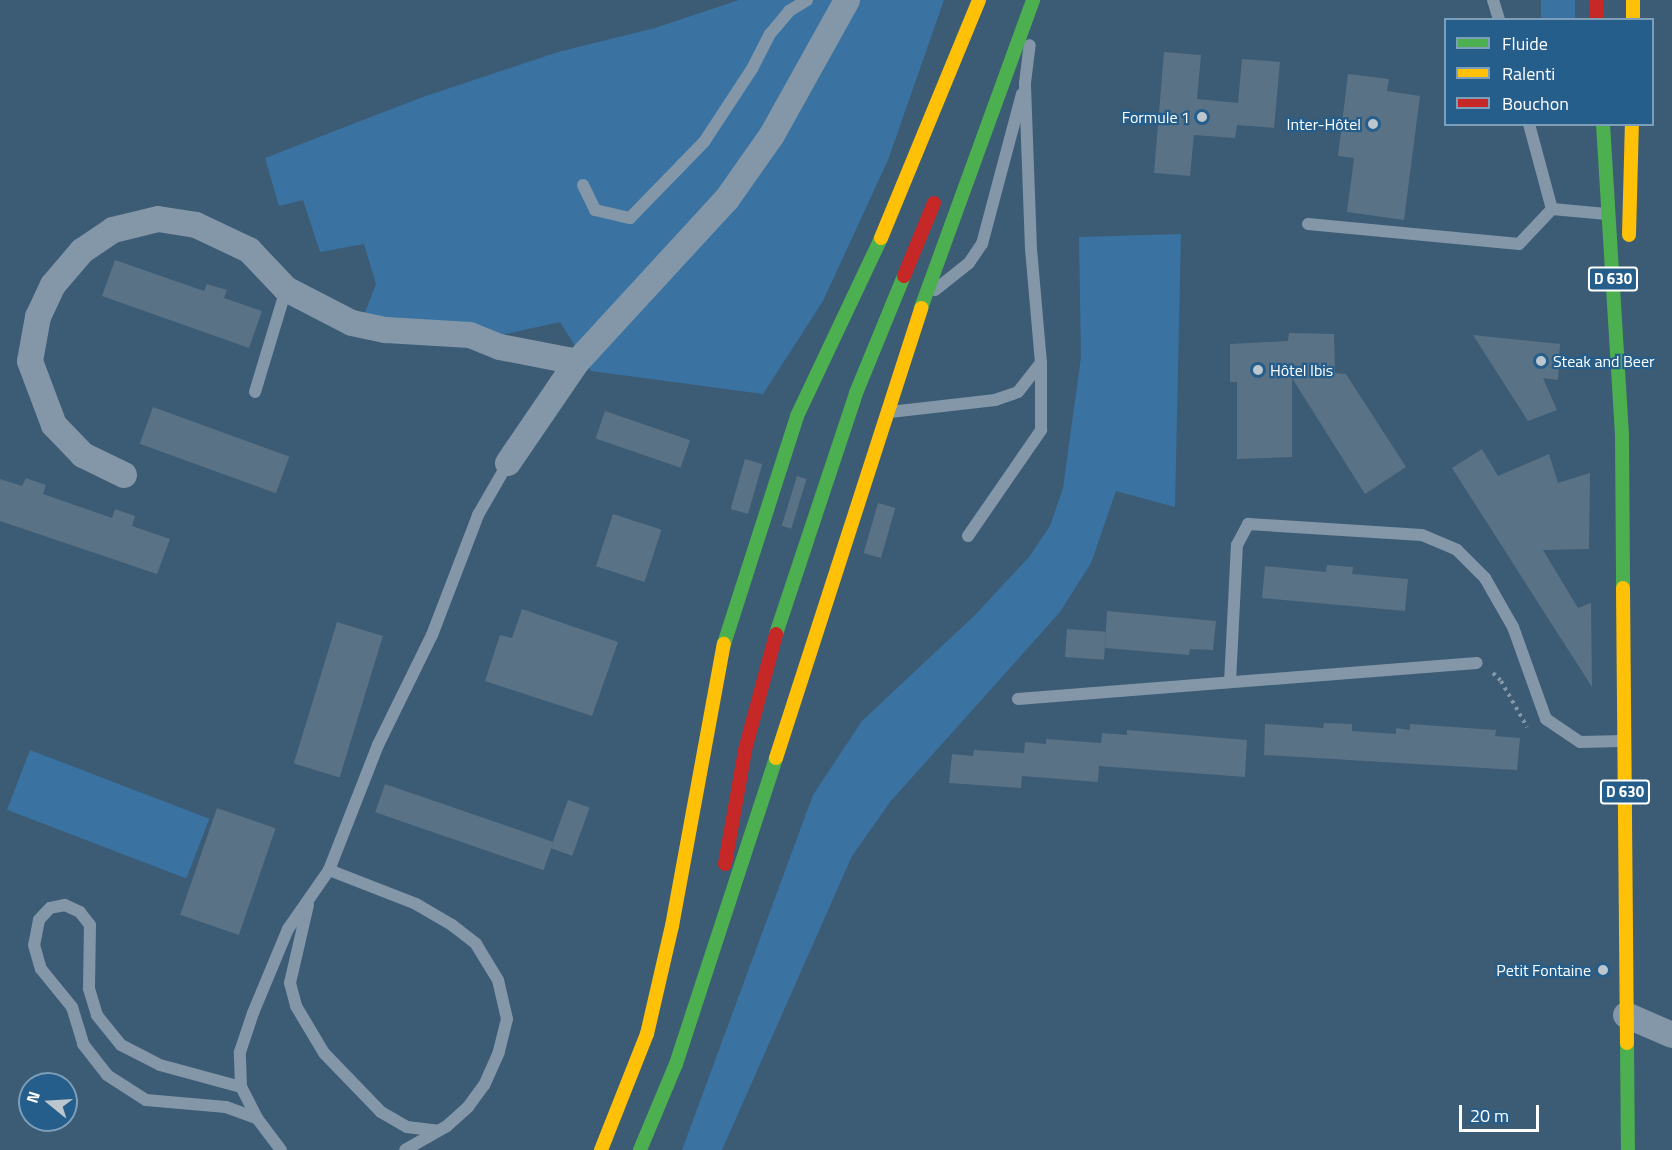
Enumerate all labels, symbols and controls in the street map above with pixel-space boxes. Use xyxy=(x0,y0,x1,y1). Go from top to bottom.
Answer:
legend xyxy=(1444,18,1654,126)
text: Fluide xyxy=(1502,30,1548,57)
text: Ralenti xyxy=(1502,60,1555,87)
text: Bouchon xyxy=(1502,90,1569,117)
place label: Formule 1 xyxy=(1122,107,1190,127)
marker: Formule 1 xyxy=(1195,110,1209,124)
place label: Inter-Hôtel xyxy=(1287,114,1361,134)
marker: Inter-Hôtel xyxy=(1366,117,1380,131)
road number: D 630 xyxy=(1588,267,1638,291)
place label: Steak and Beer xyxy=(1553,351,1655,371)
marker: Steak and Beer xyxy=(1534,354,1548,368)
place label: Hôtel Ibis xyxy=(1270,360,1333,380)
marker: Hôtel Ibis xyxy=(1251,363,1265,377)
road number: D 630 xyxy=(1600,780,1650,804)
place label: Petit Fontaine xyxy=(1496,960,1591,980)
marker: Petit Fontaine xyxy=(1596,963,1610,977)
north arrow xyxy=(18,1072,78,1132)
text: N xyxy=(20,1088,46,1106)
scale bar xyxy=(1462,1093,1542,1131)
text: 20 m xyxy=(1470,1102,1509,1129)

